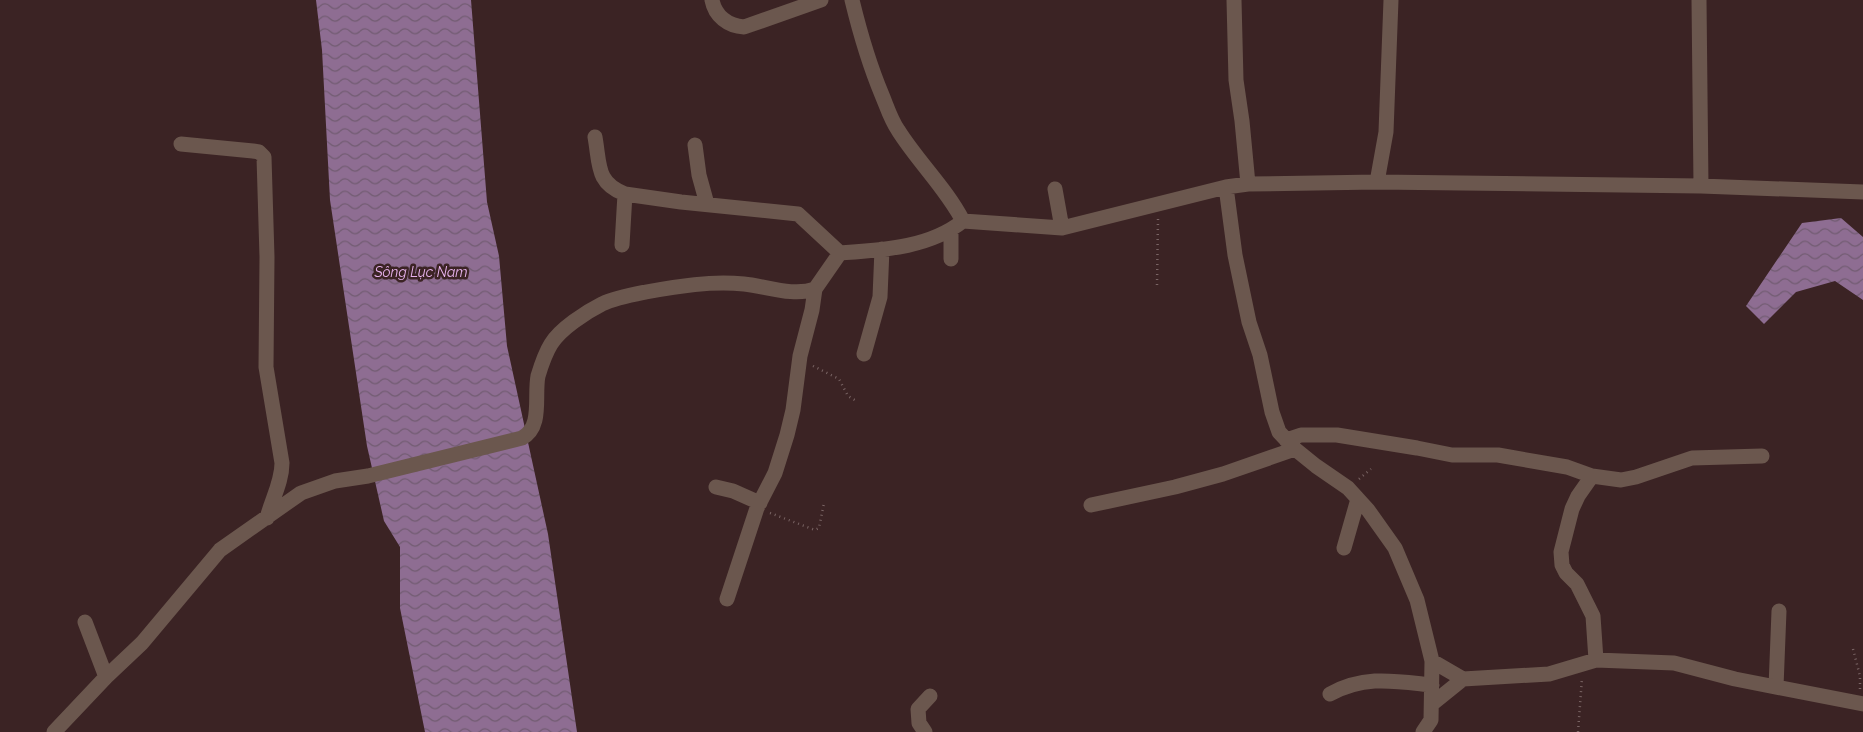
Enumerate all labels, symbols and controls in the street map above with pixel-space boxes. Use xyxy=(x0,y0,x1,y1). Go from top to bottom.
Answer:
water label: Sông Lục Nam xyxy=(373,264,468,280)

